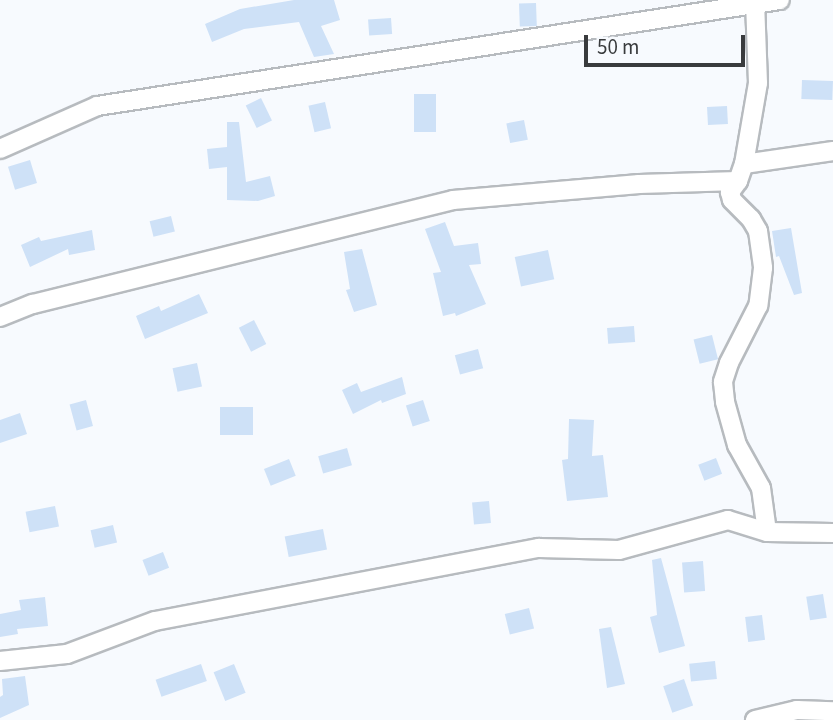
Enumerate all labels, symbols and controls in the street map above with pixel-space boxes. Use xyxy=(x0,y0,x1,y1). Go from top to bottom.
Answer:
scale bar xyxy=(588,21,749,65)
text: 50 m xyxy=(597,32,639,62)

